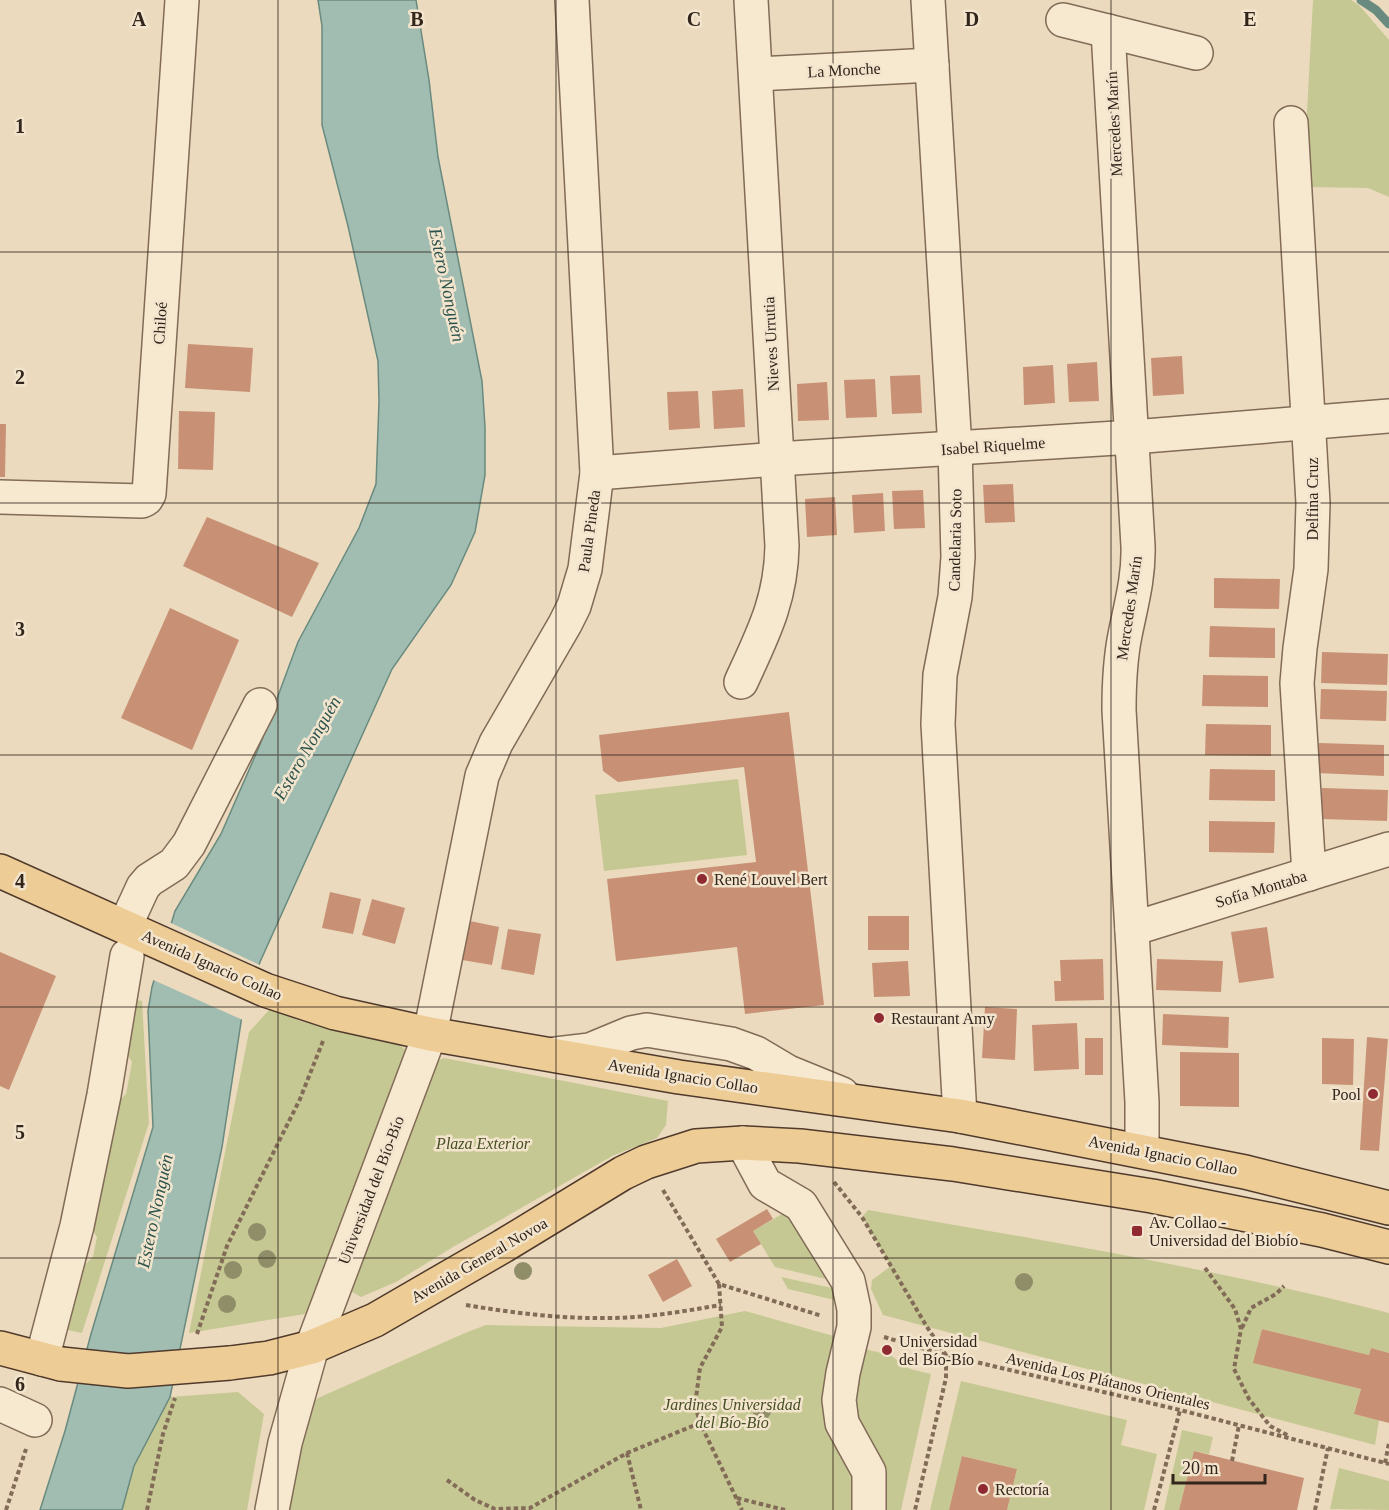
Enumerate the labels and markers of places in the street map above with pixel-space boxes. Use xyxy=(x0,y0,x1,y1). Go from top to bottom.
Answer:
place label: René Louvel Bert xyxy=(714,871,828,888)
marker: René Louvel Bert xyxy=(695,872,709,886)
place label: Restaurant Amy xyxy=(891,1010,995,1028)
marker: Restaurant Amy xyxy=(872,1011,886,1025)
place label: Pool xyxy=(1332,1086,1362,1103)
marker: Pool xyxy=(1366,1087,1380,1101)
place label: Av. Collao - Universidad del Biobío xyxy=(1149,1214,1298,1249)
marker: Av. Collao - Universidad del Biobío xyxy=(1130,1224,1144,1238)
place label: Universidad del Bío-Bío xyxy=(899,1333,977,1368)
marker: Universidad del Bío-Bío xyxy=(880,1343,894,1357)
place label: Rectoría xyxy=(995,1481,1049,1498)
marker: Rectoría xyxy=(976,1482,990,1496)

